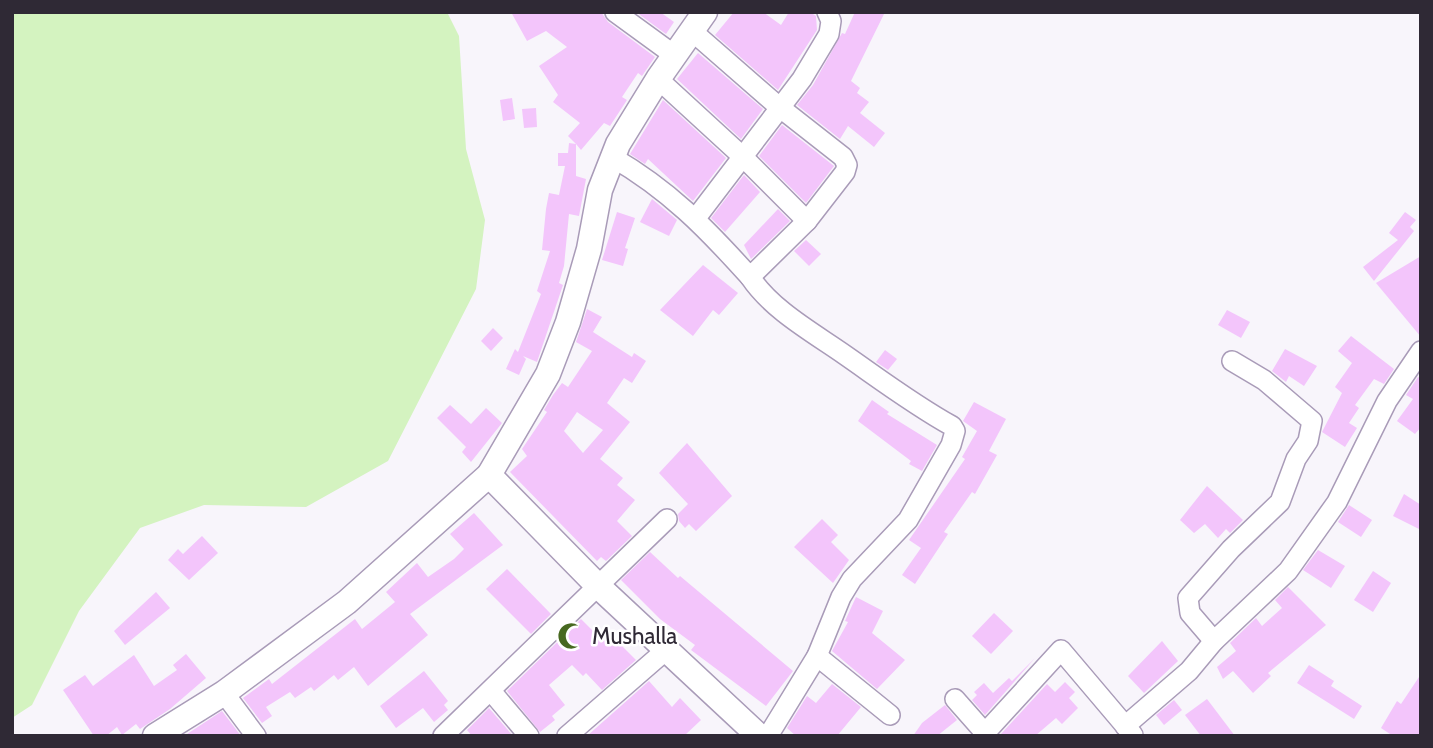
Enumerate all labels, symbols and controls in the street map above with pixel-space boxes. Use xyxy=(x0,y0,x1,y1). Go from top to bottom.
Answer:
mosque icon: Mushalla xyxy=(556,621,586,651)
place label: Mushalla xyxy=(592,622,677,650)

